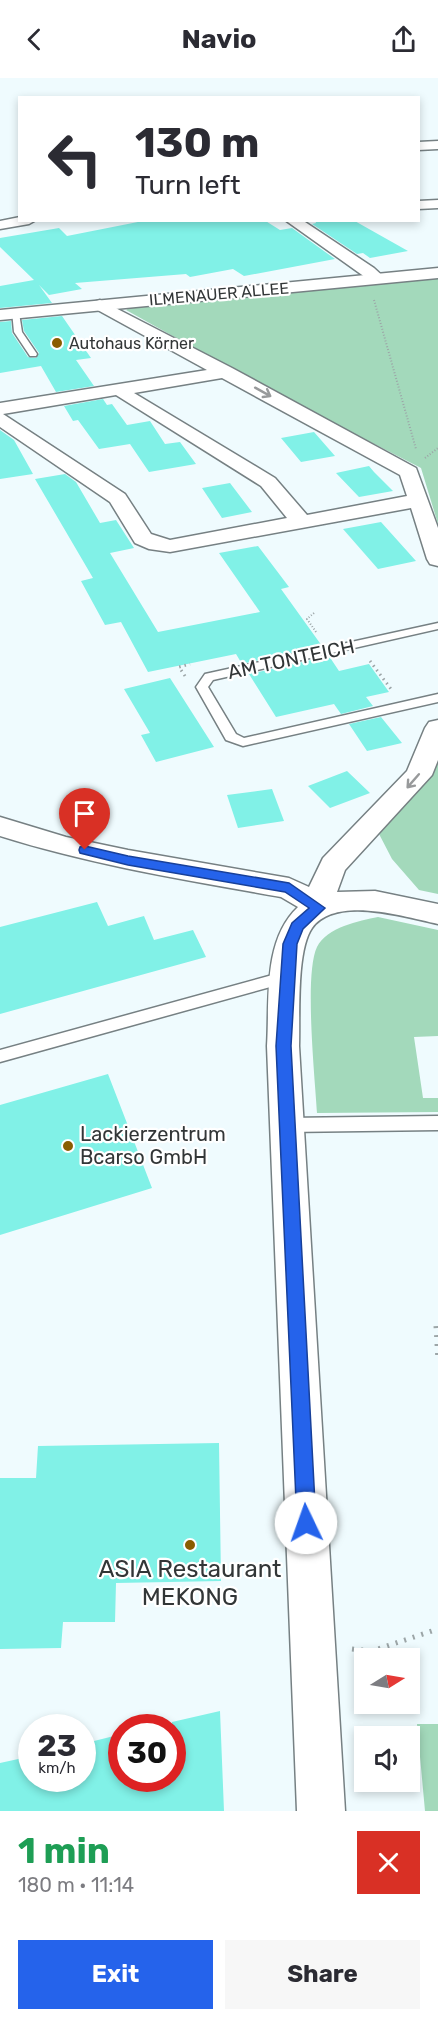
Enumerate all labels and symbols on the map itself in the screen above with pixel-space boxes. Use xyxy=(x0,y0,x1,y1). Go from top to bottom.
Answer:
street label: ILMENAUER ALLEE xyxy=(148,278,290,310)
place label: Autohaus Körner xyxy=(69,334,194,353)
marker: Autohaus Körner xyxy=(50,336,64,350)
one-way arrow xyxy=(254,386,271,398)
street label: AM TONTEICH xyxy=(225,634,357,684)
one-way arrow xyxy=(406,773,420,788)
pin xyxy=(59,788,110,850)
place label: Lackierzentrum Bcarso GmbH xyxy=(80,1122,226,1169)
marker: Lackierzentrum Bcarso GmbH xyxy=(61,1139,75,1153)
position arrow xyxy=(274,1491,338,1555)
marker: ASIA Restaurant MEKONG xyxy=(183,1538,197,1552)
place label: ASIA Restaurant MEKONG xyxy=(99,1555,281,1611)
north arrow xyxy=(354,1648,420,1714)
speed limit sign: 30 xyxy=(108,1714,186,1792)

